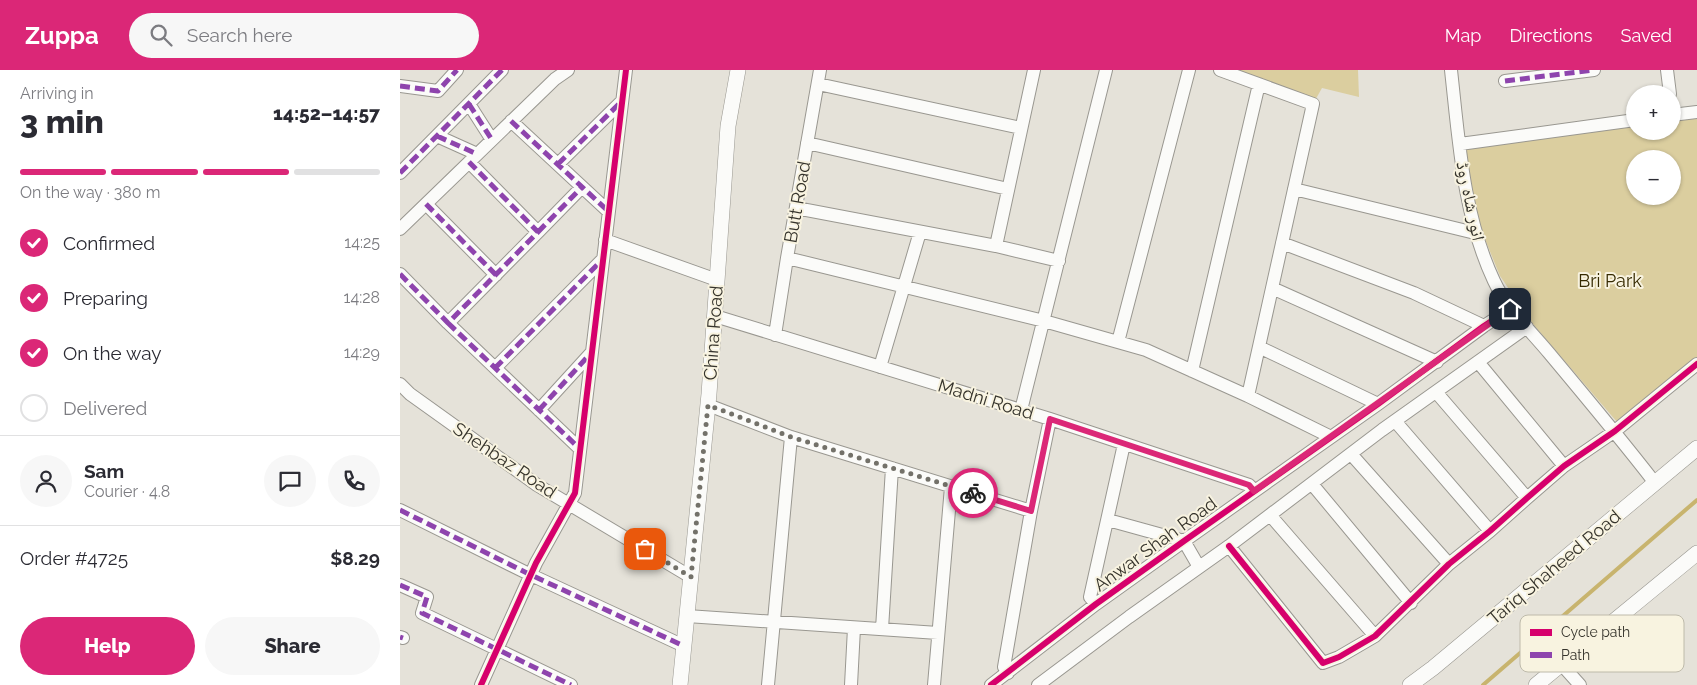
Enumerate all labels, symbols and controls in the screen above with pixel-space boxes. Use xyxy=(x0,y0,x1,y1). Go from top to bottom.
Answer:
search box xyxy=(129,13,479,58)
text: Zuppa xyxy=(25,21,99,50)
icon: search xyxy=(147,21,175,49)
text: Search here xyxy=(187,24,292,46)
text: Map xyxy=(1445,25,1481,46)
text: Directions xyxy=(1509,25,1593,46)
text: Saved xyxy=(1621,25,1672,46)
text: Arriving in xyxy=(20,84,94,103)
map controls xyxy=(1626,85,1681,205)
button: + xyxy=(1626,85,1681,140)
text: 14:52–14:57 xyxy=(273,102,380,124)
text: 3 min xyxy=(20,103,104,140)
button: − xyxy=(1626,150,1681,205)
street label: Butt Road xyxy=(779,160,815,244)
street label: انور شاہ روڈ xyxy=(1452,160,1490,242)
text: On the way · 380 m xyxy=(20,183,160,202)
icon: check xyxy=(20,229,48,257)
text: Confirmed xyxy=(63,232,155,254)
text: 14:25 xyxy=(344,233,380,252)
park label: Bri Park xyxy=(1578,270,1642,291)
icon: check xyxy=(20,284,48,312)
street label: China Road xyxy=(699,285,727,381)
text: Preparing xyxy=(63,287,148,309)
text: 14:28 xyxy=(344,288,380,307)
pin xyxy=(1489,288,1531,330)
icon: home xyxy=(1496,295,1524,323)
icon: check xyxy=(20,339,48,367)
text: On the way xyxy=(63,342,162,364)
text: 14:29 xyxy=(344,343,380,362)
street label: Madni Road xyxy=(936,375,1036,423)
text: Delivered xyxy=(63,397,147,419)
street label: Shehbaz Road xyxy=(449,418,561,502)
button: person xyxy=(20,455,72,507)
button: chat xyxy=(264,455,316,507)
button: phone xyxy=(328,455,380,507)
text: Sam xyxy=(84,460,124,482)
courier xyxy=(948,468,998,518)
icon: bike xyxy=(959,479,987,507)
text: Courier · 4.8 xyxy=(84,482,170,501)
street label: Anwar Shah Road xyxy=(1089,492,1221,596)
street label: Tariq Shaheed Road xyxy=(1483,505,1625,629)
pin xyxy=(624,528,666,570)
icon: bag xyxy=(631,535,659,563)
text: Order #4725 xyxy=(20,547,128,569)
text: $8.29 xyxy=(330,547,380,569)
legend xyxy=(1520,615,1684,672)
button: Help xyxy=(20,617,195,675)
button: Share xyxy=(205,617,380,675)
text: Cycle path xyxy=(1561,624,1630,640)
text: Path xyxy=(1561,647,1590,663)

